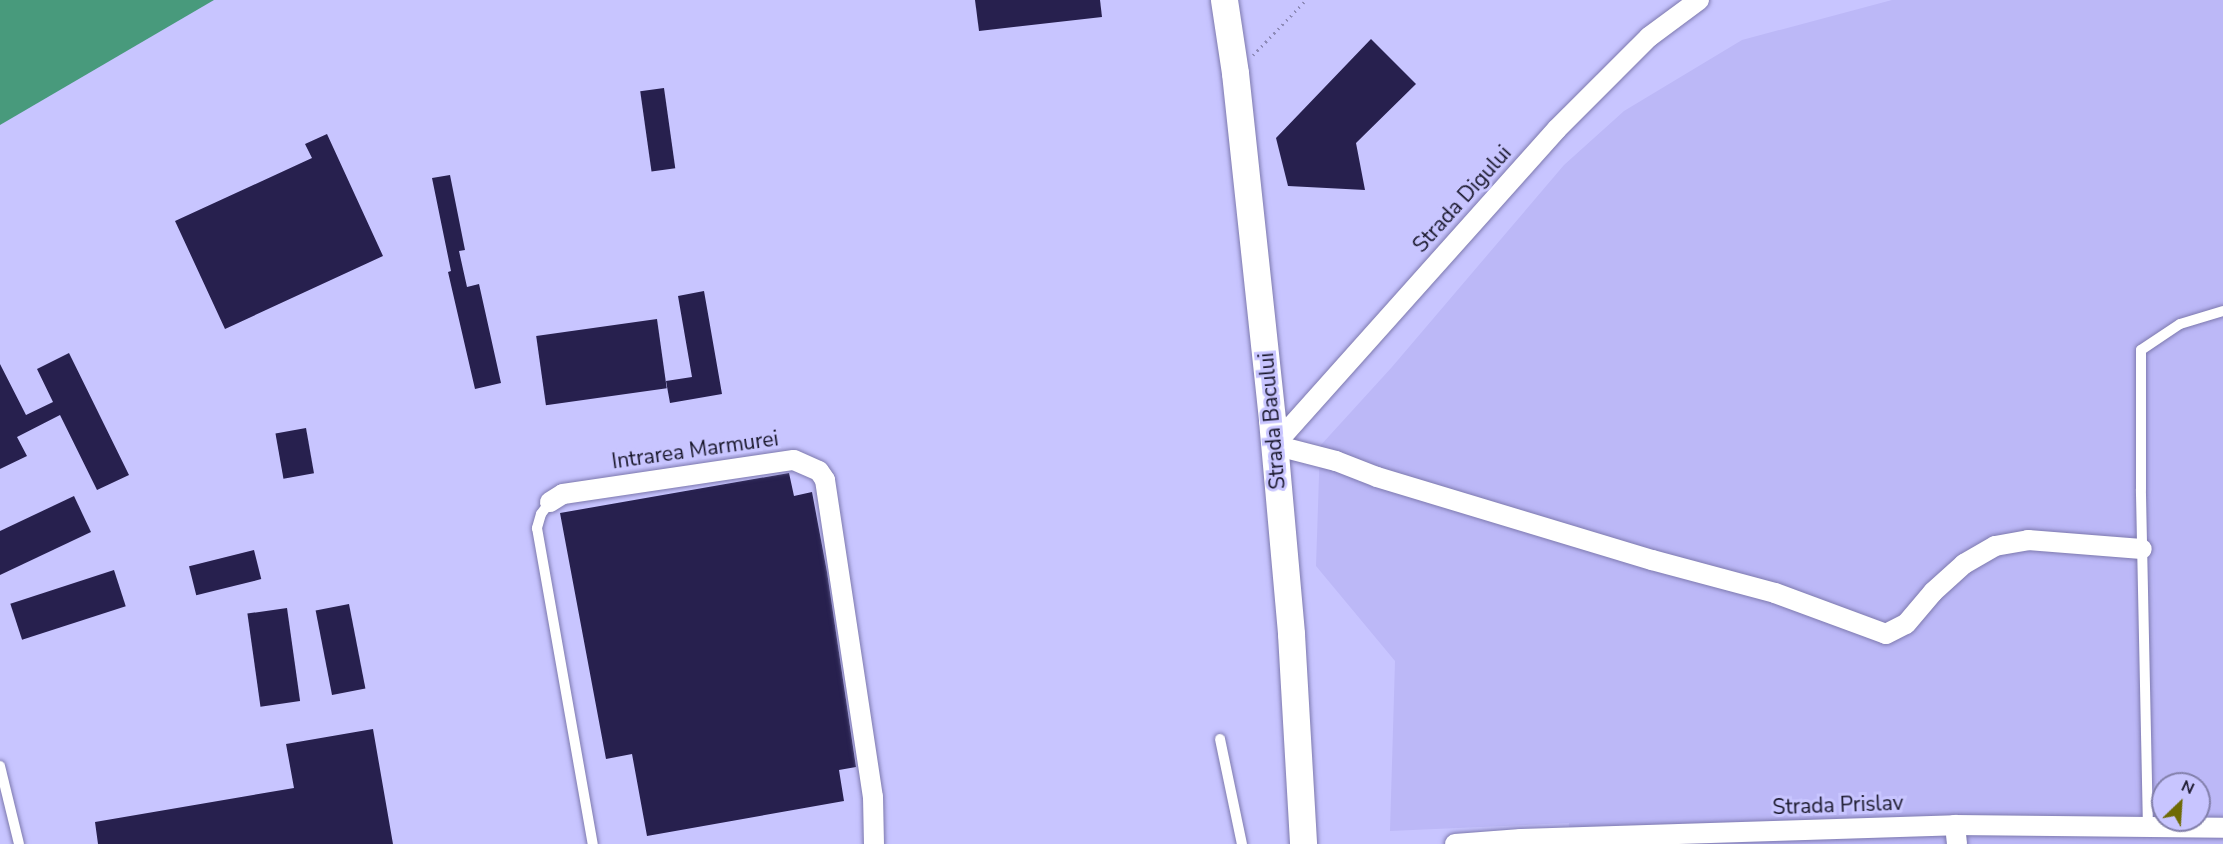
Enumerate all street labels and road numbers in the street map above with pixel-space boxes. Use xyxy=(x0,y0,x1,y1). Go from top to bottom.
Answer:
street label: Strada Digului xyxy=(1407,140,1517,258)
street label: Strada Bacului xyxy=(1253,352,1291,490)
street label: Intrarea Marmurei xyxy=(610,426,780,474)
street label: Strada Prislav xyxy=(1772,790,1904,820)

